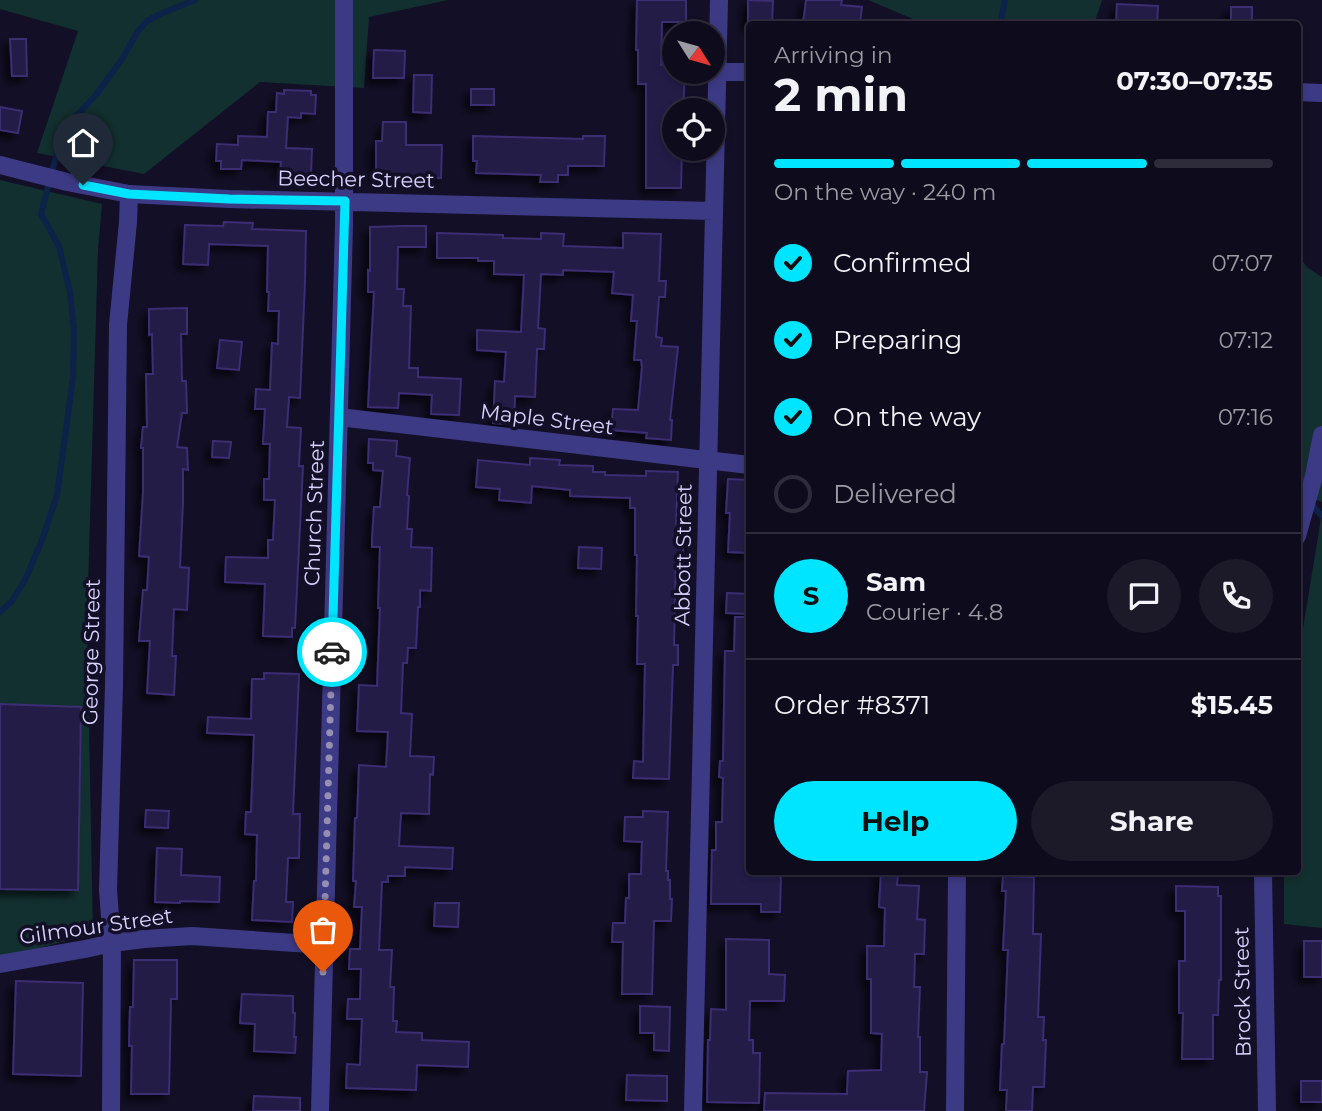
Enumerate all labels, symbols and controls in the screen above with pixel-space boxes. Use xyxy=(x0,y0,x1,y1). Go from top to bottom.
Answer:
north arrow xyxy=(662,21,724,84)
map controls xyxy=(662,21,725,161)
text: Arriving in xyxy=(774,41,893,69)
text: 07:30–07:35 xyxy=(1116,65,1273,97)
text: 2 min xyxy=(774,66,908,123)
button: locate xyxy=(662,98,725,161)
pin xyxy=(53,113,113,185)
icon: home xyxy=(64,124,102,162)
street label: Beecher Street xyxy=(277,165,435,193)
text: On the way · 240 m xyxy=(774,178,996,206)
icon: check xyxy=(774,244,812,282)
text: Confirmed xyxy=(833,247,972,279)
text: 07:07 xyxy=(1211,249,1273,277)
icon: check xyxy=(774,321,812,359)
text: Preparing xyxy=(833,324,962,356)
text: 07:12 xyxy=(1219,326,1273,354)
street label: Maple Street xyxy=(479,398,615,440)
icon: check xyxy=(774,398,812,436)
text: On the way xyxy=(833,401,981,433)
text: 07:16 xyxy=(1218,403,1273,431)
street label: Church Street xyxy=(299,440,329,586)
text: Delivered xyxy=(833,478,957,510)
street label: Abbott Street xyxy=(669,484,697,626)
button: chat xyxy=(1107,559,1181,633)
button: phone xyxy=(1199,559,1273,633)
text: Sam xyxy=(866,566,926,598)
street label: George Street xyxy=(77,579,105,725)
text: S xyxy=(803,580,819,612)
text: Courier · 4.8 xyxy=(866,598,1003,626)
courier xyxy=(297,617,367,687)
icon: car xyxy=(313,633,351,671)
text: Order #8371 xyxy=(774,689,930,721)
text: $15.45 xyxy=(1191,689,1273,721)
button: Help xyxy=(774,781,1017,861)
button: Share xyxy=(1031,781,1273,861)
pin xyxy=(293,900,353,972)
street label: Gilmour Street xyxy=(18,903,174,949)
icon: bag xyxy=(304,911,342,949)
street label: Brock Street xyxy=(1228,927,1256,1057)

